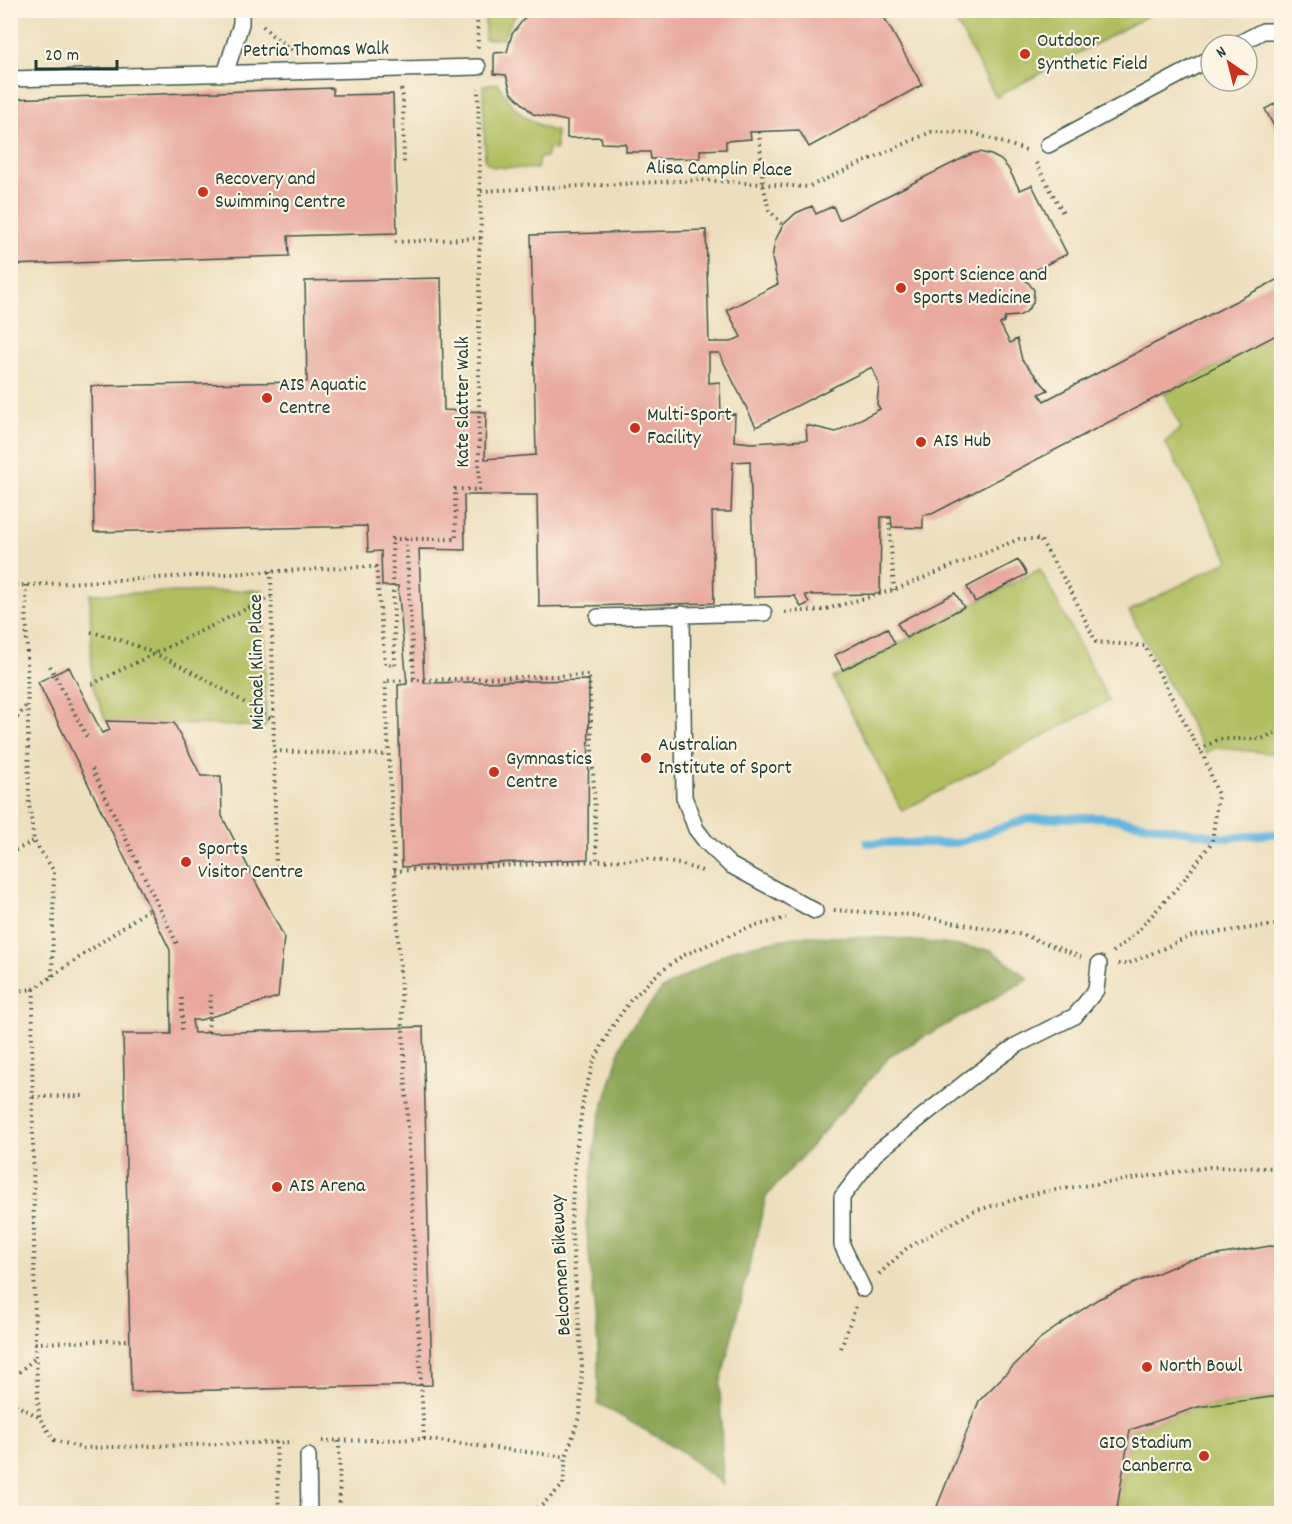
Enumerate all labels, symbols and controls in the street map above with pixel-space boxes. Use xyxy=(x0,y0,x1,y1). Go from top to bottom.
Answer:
place label: Outdoor Synthetic Field xyxy=(1037,28,1148,79)
scale bar xyxy=(36,33,117,71)
north arrow xyxy=(1199,33,1259,93)
street label: Petria Thomas Walk xyxy=(243,36,389,66)
text: N xyxy=(1212,41,1232,64)
text: 20 m xyxy=(45,44,79,69)
marker: Outdoor Synthetic Field xyxy=(1018,47,1032,61)
street label: Alisa Camplin Place xyxy=(646,155,793,185)
place label: Recovery and Swimming Centre xyxy=(215,166,346,217)
marker: Recovery and Swimming Centre xyxy=(196,185,210,199)
place label: Sport Science and Sports Medicine xyxy=(913,262,1047,313)
marker: Sport Science and Sports Medicine xyxy=(894,281,908,295)
street label: Kate Slatter Walk xyxy=(450,336,478,468)
place label: AIS Aquatic Centre xyxy=(279,372,366,423)
marker: AIS Aquatic Centre xyxy=(260,391,274,405)
place label: Multi-Sport Facility xyxy=(647,402,732,453)
marker: Multi-Sport Facility xyxy=(628,421,642,435)
place label: AIS Hub xyxy=(933,428,991,456)
marker: AIS Hub xyxy=(914,435,928,449)
street label: Michael Klim Place xyxy=(243,593,273,730)
place label: Australian Institute of Sport xyxy=(658,732,792,783)
place label: Gymnastics Centre xyxy=(506,746,592,797)
marker: Australian Institute of Sport xyxy=(639,751,653,765)
marker: Gymnastics Centre xyxy=(487,765,501,779)
place label: Sports Visitor Centre xyxy=(198,836,303,887)
marker: Sports Visitor Centre xyxy=(179,855,193,869)
place label: AIS Arena xyxy=(289,1173,366,1201)
marker: AIS Arena xyxy=(270,1180,284,1194)
street label: Belconnen Bikeway xyxy=(544,1193,580,1336)
place label: North Bowl xyxy=(1159,1353,1243,1381)
marker: North Bowl xyxy=(1140,1360,1154,1374)
place label: GIO Stadium Canberra xyxy=(1099,1430,1193,1481)
marker: GIO Stadium Canberra xyxy=(1197,1449,1211,1463)

